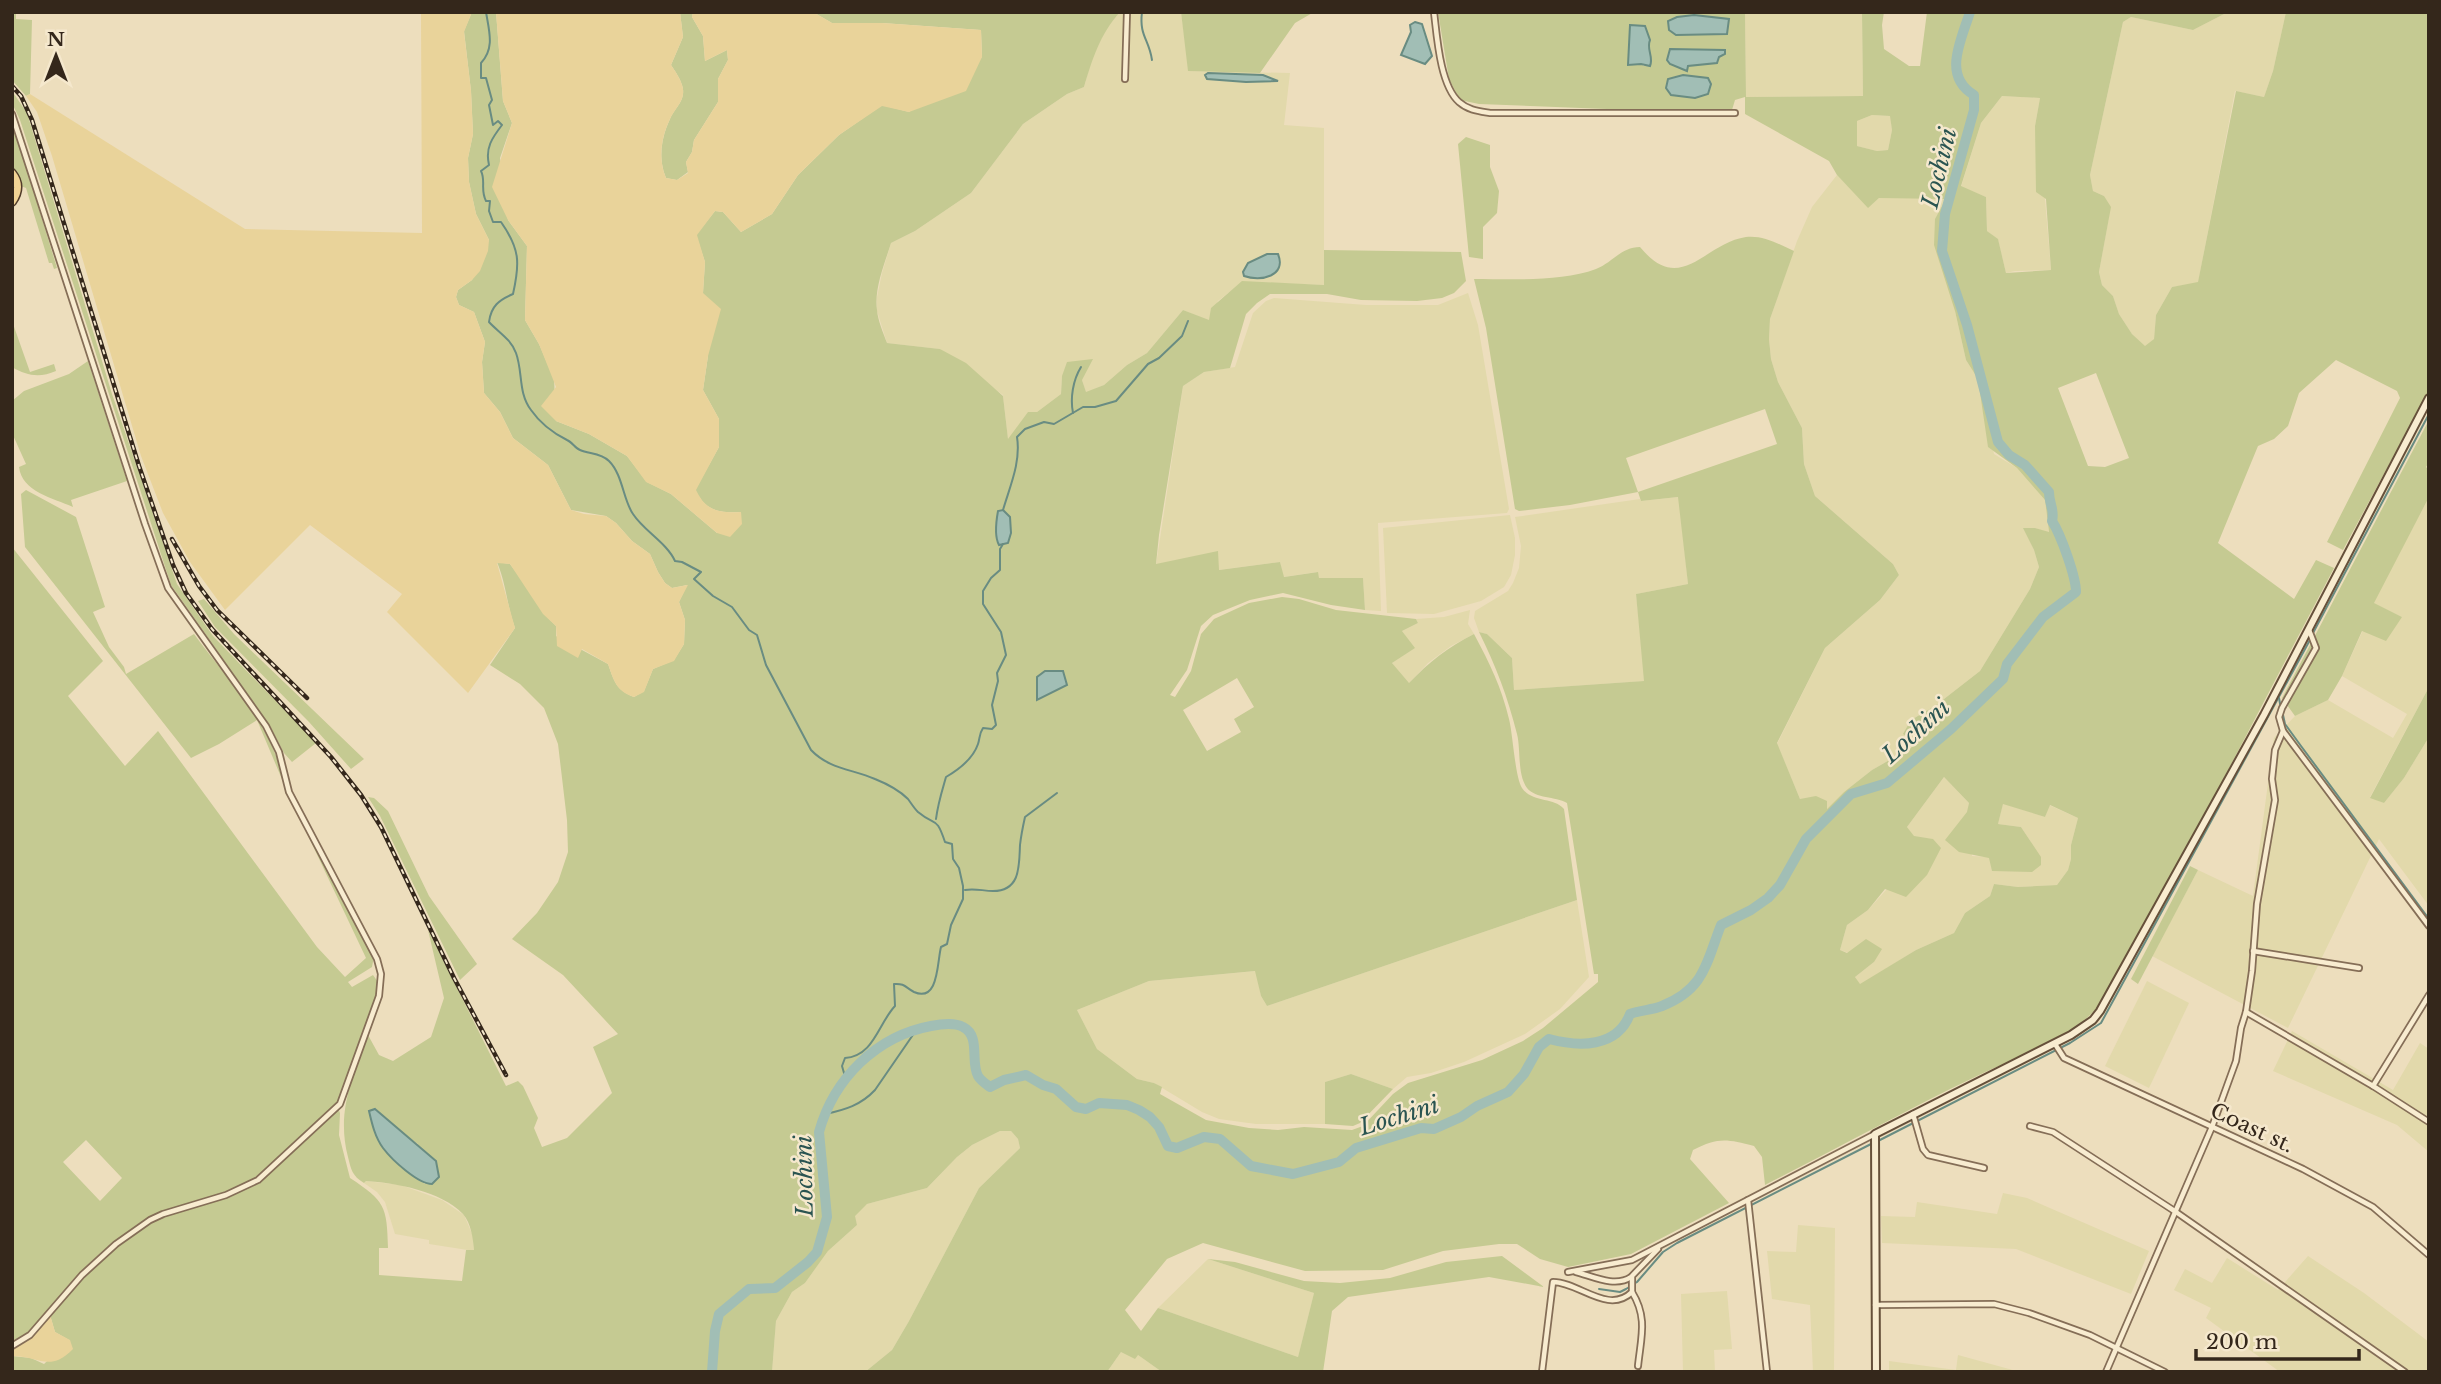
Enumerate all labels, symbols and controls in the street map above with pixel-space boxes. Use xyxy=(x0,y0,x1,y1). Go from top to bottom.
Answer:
north arrow xyxy=(21,21,91,91)
text: N xyxy=(47,28,65,51)
water label: Lochini xyxy=(1915,125,1962,212)
water label: Lochini xyxy=(1876,693,1956,769)
water label: Lochini xyxy=(1355,1091,1442,1142)
street label: Coast st. xyxy=(2206,1097,2298,1159)
water label: Lochini xyxy=(789,1135,819,1218)
scale bar xyxy=(2196,1318,2359,1362)
text: 200 m xyxy=(2206,1329,2278,1355)

